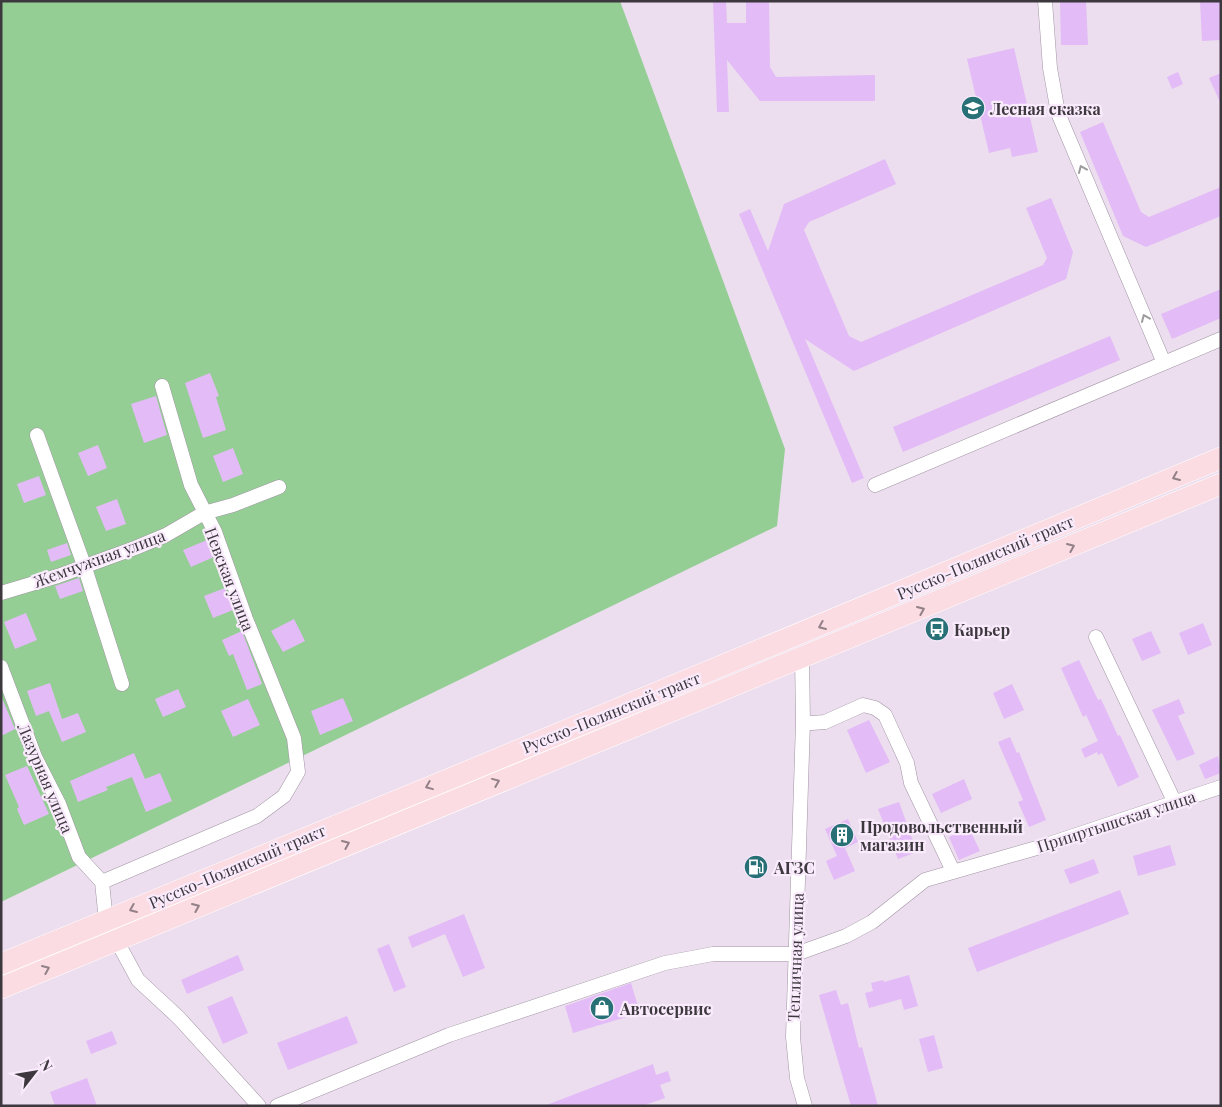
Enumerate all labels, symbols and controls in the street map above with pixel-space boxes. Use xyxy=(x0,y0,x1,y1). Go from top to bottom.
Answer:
school or university icon: Лесная сказка xyxy=(960,95,986,121)
place label: Лесная сказка xyxy=(989,98,1101,119)
one-way arrow xyxy=(1077,165,1088,174)
one-way arrow xyxy=(1140,314,1151,323)
one-way arrow xyxy=(1172,471,1181,482)
street label: Русско-Полянский тракт xyxy=(893,510,1077,604)
street label: Жемчужная улица xyxy=(30,524,168,592)
street label: Невская улица xyxy=(201,524,259,634)
one-way arrow xyxy=(1066,542,1075,553)
one-way arrow xyxy=(916,605,925,616)
bus stop icon: Карьер xyxy=(924,616,950,642)
one-way arrow xyxy=(818,619,827,630)
place label: Карьер xyxy=(954,619,1010,640)
street label: Русско-Полянский тракт xyxy=(519,667,703,757)
street label: Лазурная улица xyxy=(13,719,79,836)
one-way arrow xyxy=(491,778,500,788)
one-way arrow xyxy=(425,780,434,791)
street label: Прииртышская улица xyxy=(1034,785,1198,857)
place label: Продовольственный магазин xyxy=(860,816,1024,855)
street label: Русско-Полянский тракт xyxy=(145,819,329,913)
building icon: Продовольственный магазин xyxy=(829,822,855,848)
one-way arrow xyxy=(341,839,350,850)
fuel station icon: АГЗС xyxy=(743,854,769,880)
place label: АГЗС xyxy=(773,857,815,878)
street label: Тепличная улица xyxy=(782,892,808,1022)
one-way arrow xyxy=(191,902,200,913)
one-way arrow xyxy=(129,903,138,914)
one-way arrow xyxy=(41,965,50,976)
shop icon: Автосервис xyxy=(589,995,615,1021)
place label: Автосервис xyxy=(619,998,711,1019)
north arrow xyxy=(10,1047,60,1097)
text: N xyxy=(36,1056,57,1074)

